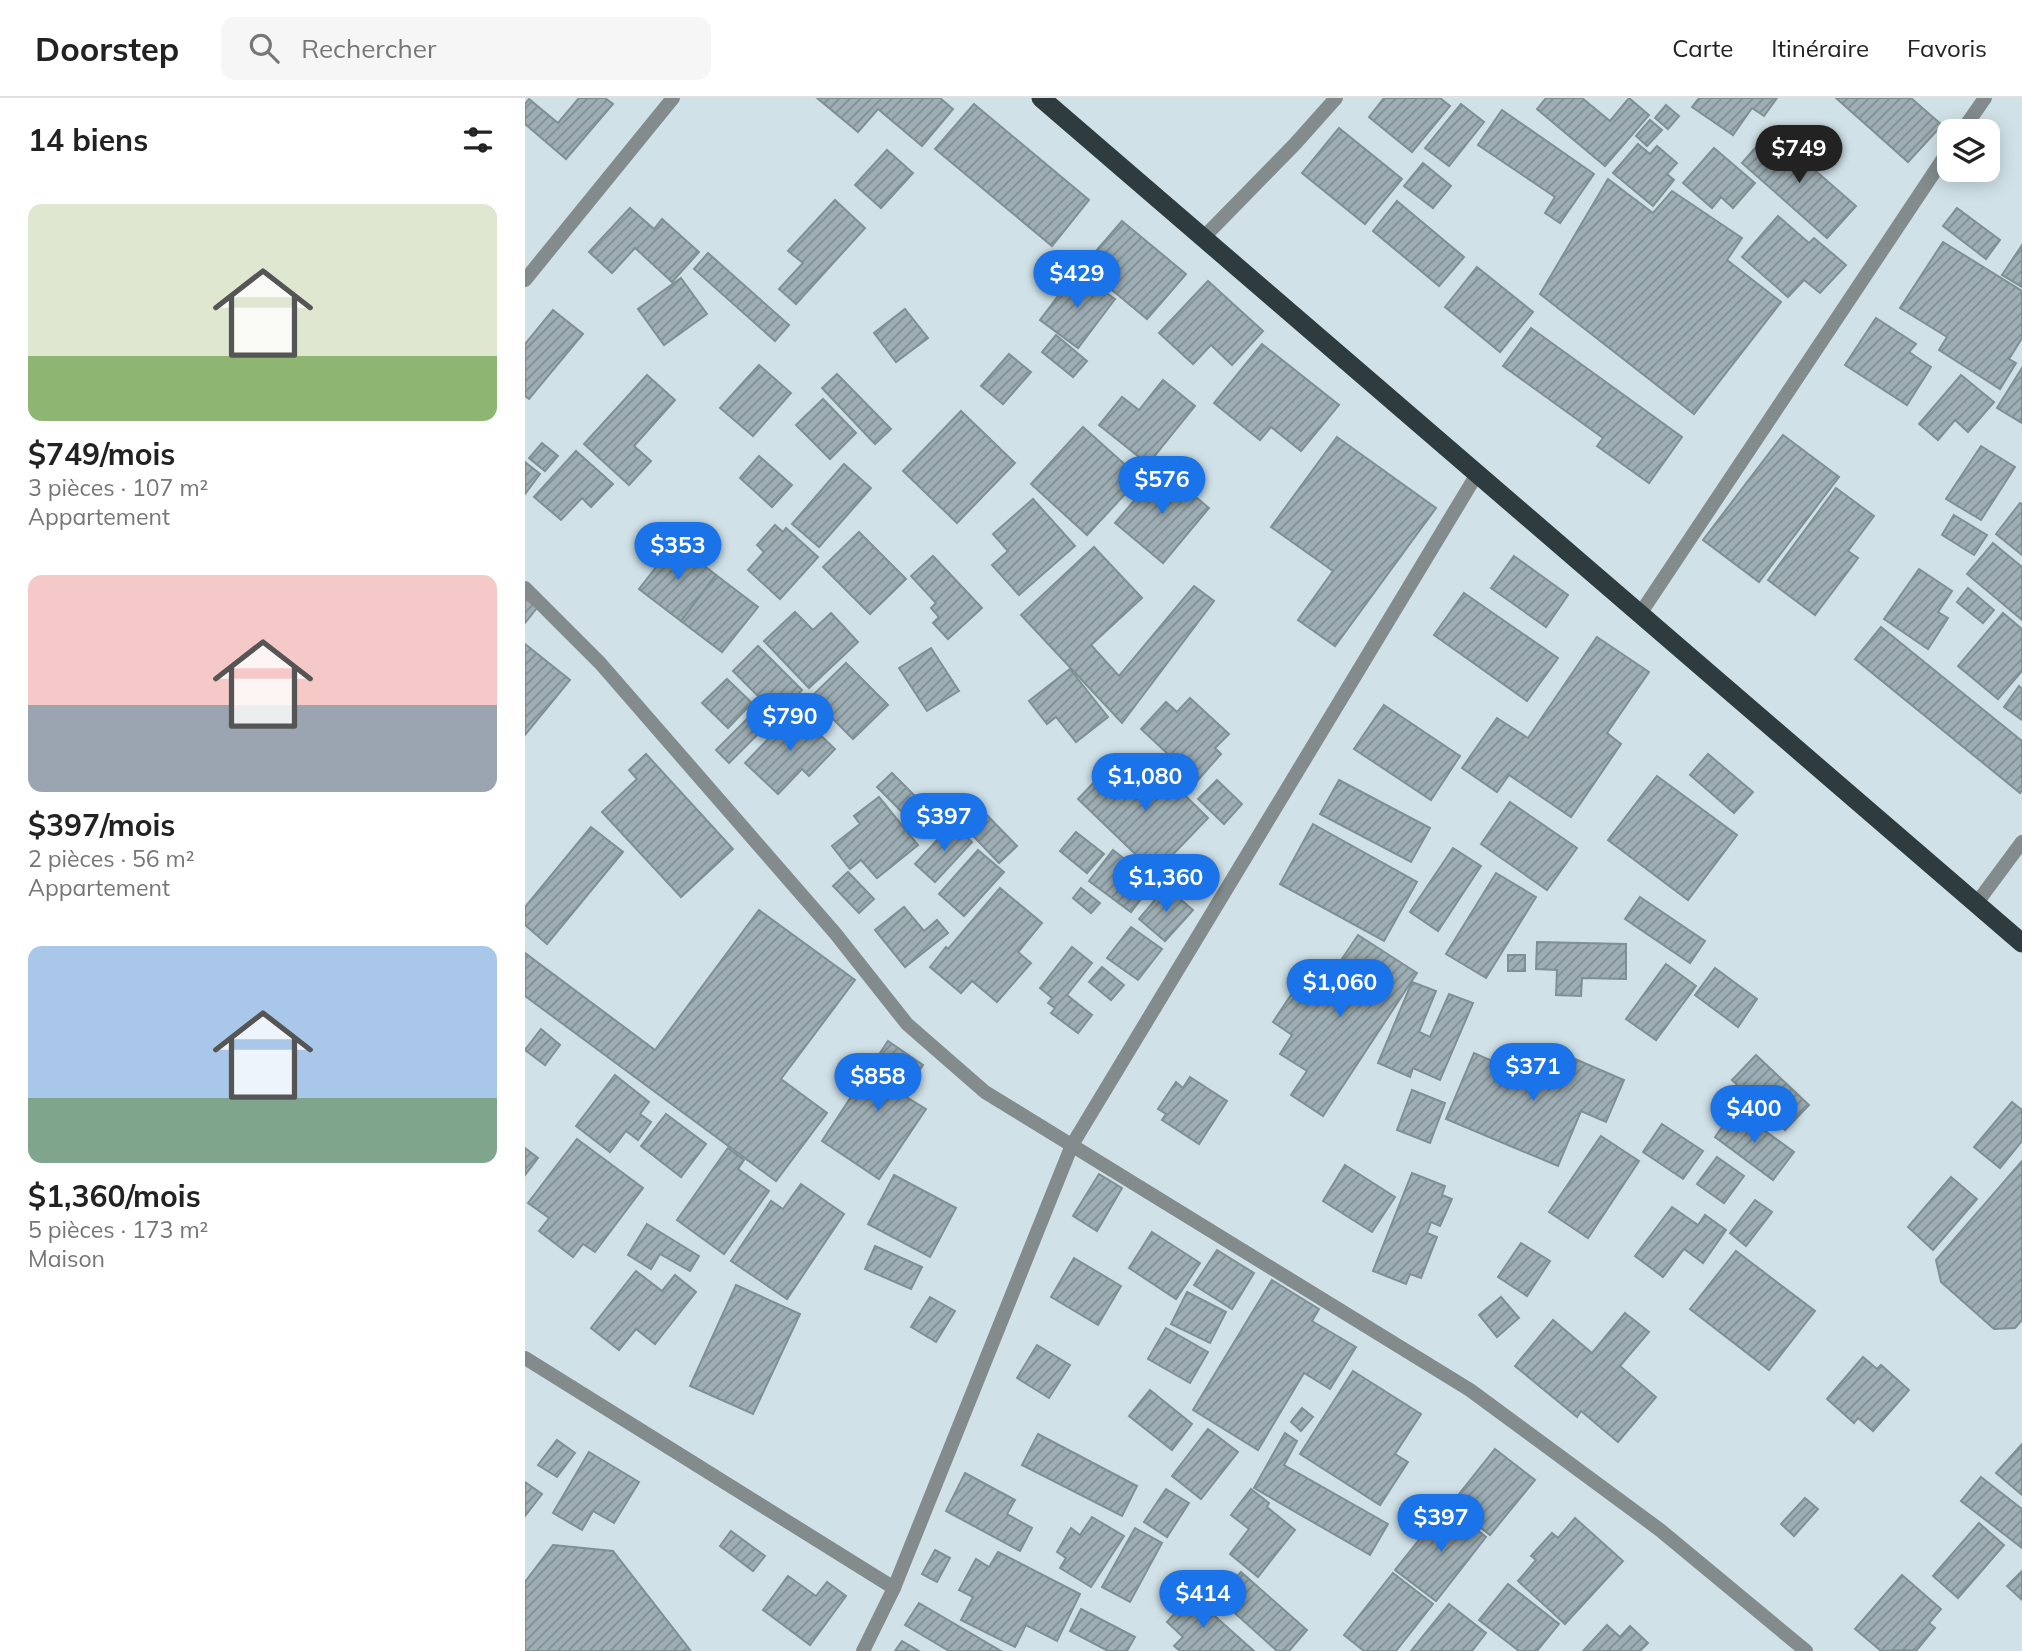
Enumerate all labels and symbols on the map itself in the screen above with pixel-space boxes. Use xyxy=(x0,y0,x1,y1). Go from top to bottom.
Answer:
pin: $749 xyxy=(1758,126,1840,185)
pin: $429 xyxy=(1036,250,1118,310)
pin: $576 xyxy=(1121,456,1203,516)
pin: $353 xyxy=(637,522,719,582)
pin: $790 xyxy=(749,694,831,753)
pin: $1,080 xyxy=(1088,754,1202,813)
pin: $397 xyxy=(903,794,985,853)
pin: $1,360 xyxy=(1109,854,1223,914)
pin: $1,060 xyxy=(1283,960,1397,1019)
pin: $371 xyxy=(1492,1044,1574,1103)
pin: $858 xyxy=(837,1054,919,1113)
pin: $400 xyxy=(1713,1086,1795,1145)
pin: $397 xyxy=(1400,1494,1482,1554)
pin: $414 xyxy=(1162,1570,1244,1630)

